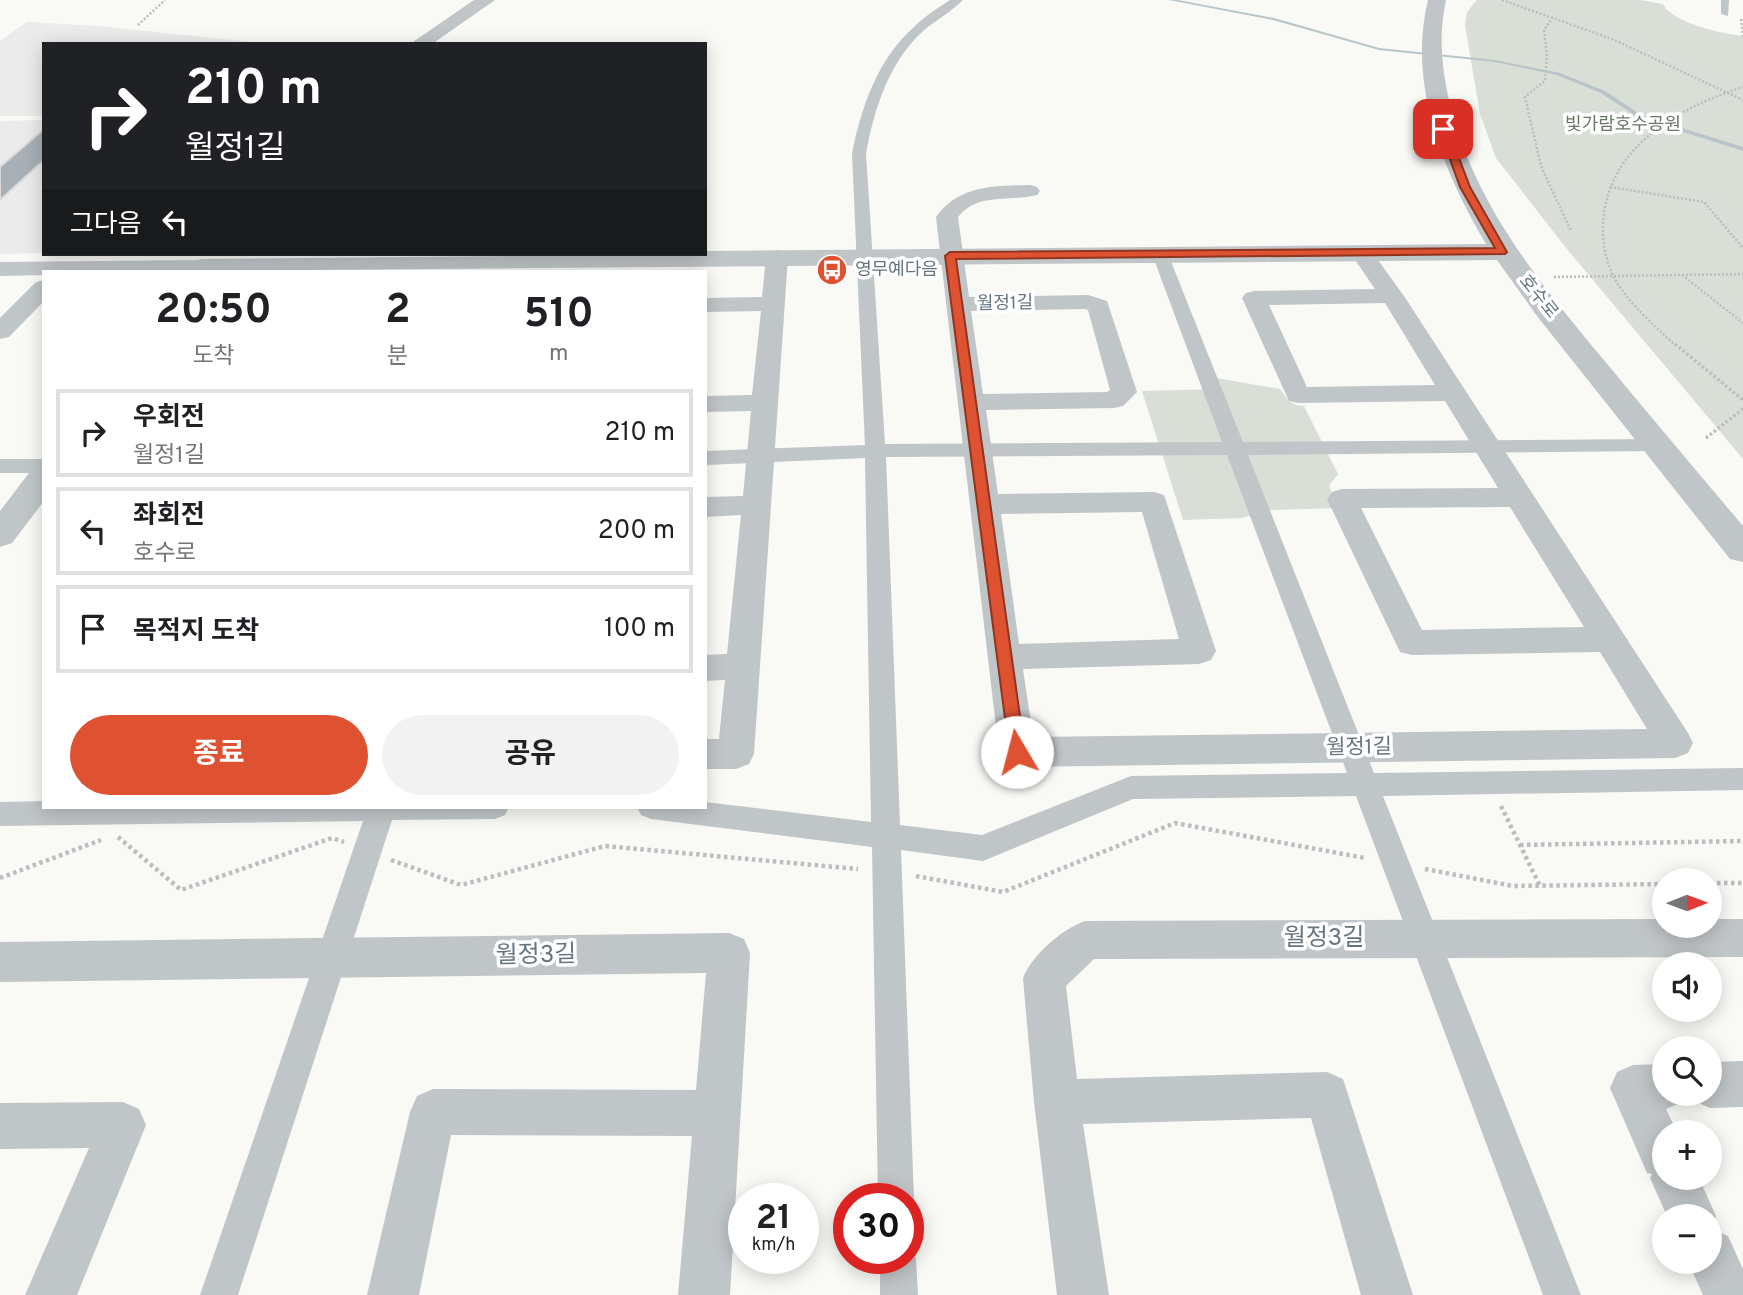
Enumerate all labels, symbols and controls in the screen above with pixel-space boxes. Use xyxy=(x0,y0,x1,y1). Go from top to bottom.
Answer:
text: 210 m xyxy=(185,60,322,122)
icon: right xyxy=(70,70,161,161)
pin xyxy=(1413,99,1473,159)
icon: arrive xyxy=(1424,110,1462,148)
park label: 빛가람호수공원 xyxy=(1565,114,1681,137)
text: 월정1길 xyxy=(185,130,285,170)
icon: left xyxy=(156,203,194,241)
text: 그다음 xyxy=(70,209,142,242)
bus stop icon: 영무예다음 xyxy=(815,253,849,287)
place label: 영무예다음 xyxy=(855,259,938,282)
street label: 호수로 xyxy=(1513,270,1563,324)
text: 20:50 xyxy=(155,285,272,338)
text: 2 xyxy=(385,285,411,338)
text: 510 xyxy=(524,289,594,342)
street label: 월정1길 xyxy=(977,292,1033,316)
text: m xyxy=(549,340,569,369)
text: 도착 xyxy=(192,343,235,372)
text: 분 xyxy=(387,343,408,372)
text: 우회전 xyxy=(133,402,205,435)
icon: right xyxy=(74,414,112,452)
text: 210 m xyxy=(605,417,675,450)
text: 월정1길 xyxy=(133,442,205,471)
text: 좌회전 xyxy=(133,500,205,533)
icon: left xyxy=(74,512,112,550)
text: 200 m xyxy=(598,515,675,548)
text: 호수로 xyxy=(133,540,196,569)
icon: arrive xyxy=(74,610,112,648)
text: 100 m xyxy=(604,613,675,646)
text: 목적지 도착 xyxy=(133,616,259,649)
button: 종료 xyxy=(70,715,368,795)
button: 공유 xyxy=(382,715,679,795)
position arrow xyxy=(980,715,1054,789)
street label: 월정1길 xyxy=(1326,734,1392,762)
north arrow xyxy=(1652,868,1722,938)
map controls xyxy=(1652,868,1722,1274)
street label: 월정3길 xyxy=(1284,924,1364,954)
street label: 월정3길 xyxy=(495,940,577,972)
button: sound xyxy=(1652,952,1722,1022)
button: search xyxy=(1652,1036,1722,1106)
button: + xyxy=(1652,1120,1722,1190)
speed limit sign: 30 xyxy=(833,1183,924,1274)
text: 21 xyxy=(756,1197,791,1241)
button: − xyxy=(1652,1204,1722,1274)
text: km/h xyxy=(752,1234,795,1257)

